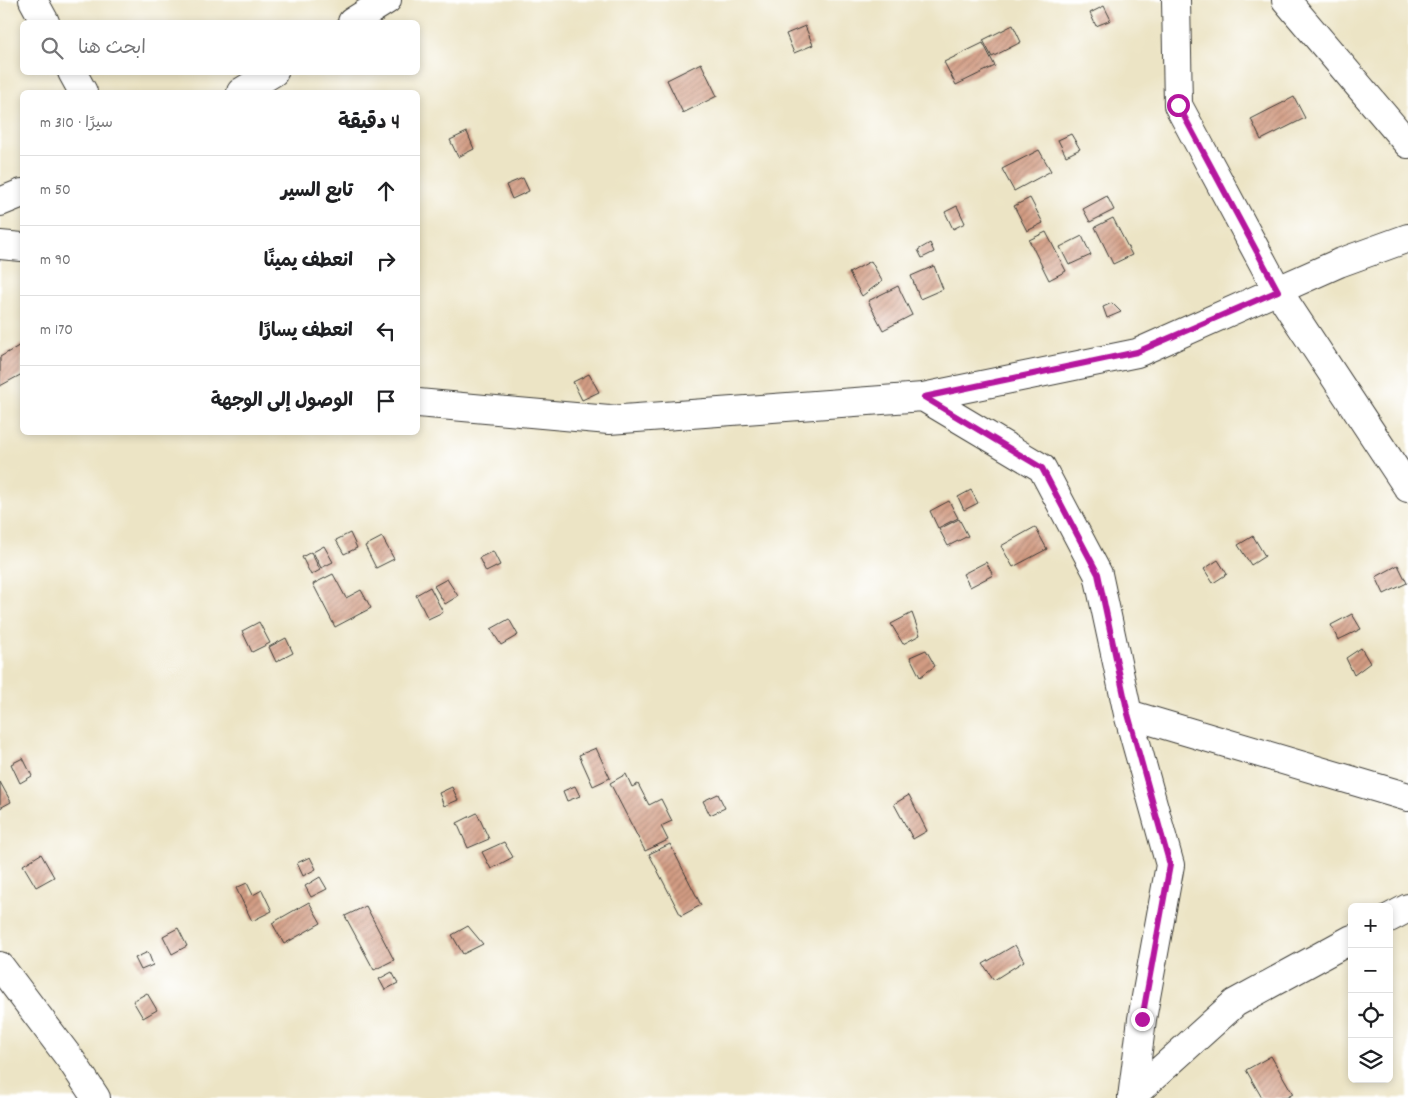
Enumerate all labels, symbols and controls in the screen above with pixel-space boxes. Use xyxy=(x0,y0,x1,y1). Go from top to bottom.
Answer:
search box xyxy=(20,20,420,75)
icon: search xyxy=(38,34,66,62)
text: ابحث هنا xyxy=(78,36,146,63)
route start xyxy=(1167,94,1190,117)
text: 4 دقيقة xyxy=(338,109,400,139)
text: سيرًا · 310 m xyxy=(40,112,113,135)
icon: ahead xyxy=(372,177,400,205)
text: 50 m xyxy=(40,179,71,202)
text: تابع السير xyxy=(281,179,353,206)
icon: right xyxy=(372,247,400,275)
text: 90 m xyxy=(40,249,71,272)
text: انعطف يمينًا xyxy=(264,249,353,276)
icon: left xyxy=(372,317,400,345)
text: 170 m xyxy=(40,319,73,342)
text: انعطف يسارًا xyxy=(259,319,353,346)
icon: arrive xyxy=(372,387,400,415)
text: الوصول إلى الوجهة xyxy=(211,389,353,416)
map controls xyxy=(1348,903,1393,1083)
button: + xyxy=(1348,903,1393,948)
button: − xyxy=(1348,948,1393,993)
button: locate xyxy=(1348,993,1393,1038)
route end xyxy=(1131,1008,1154,1031)
button: layers xyxy=(1348,1038,1393,1083)

